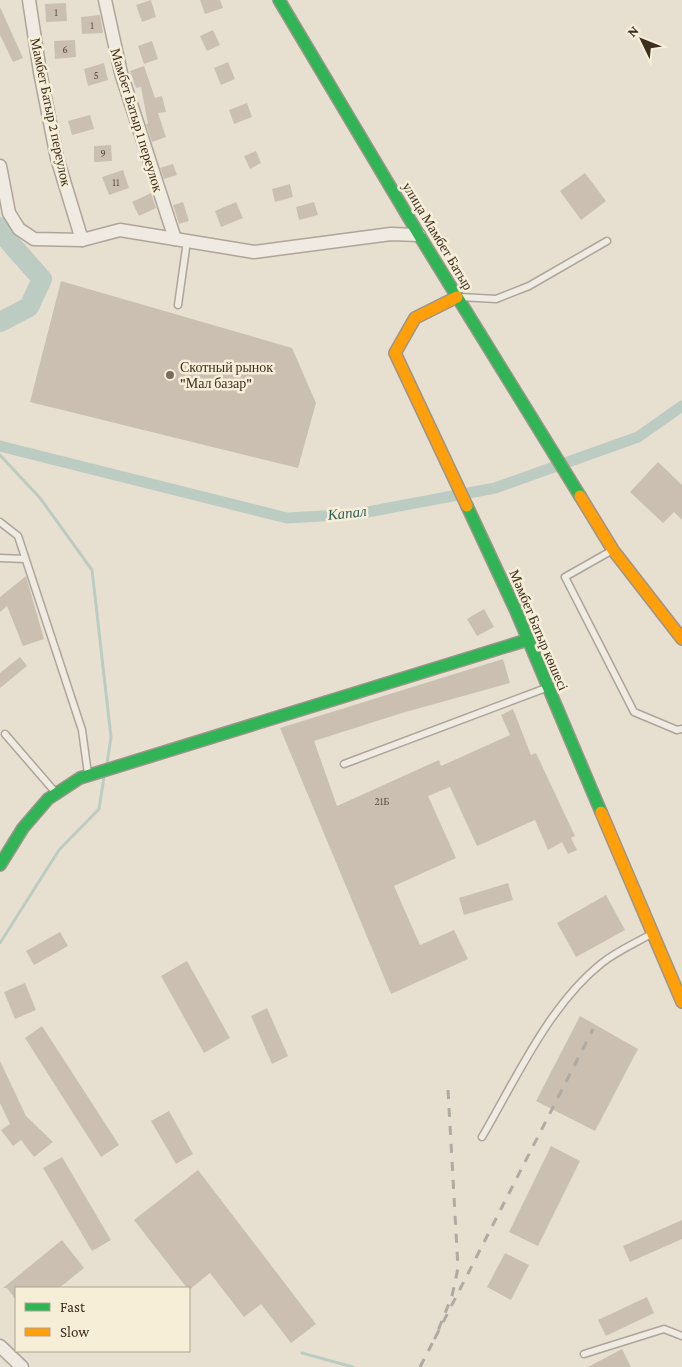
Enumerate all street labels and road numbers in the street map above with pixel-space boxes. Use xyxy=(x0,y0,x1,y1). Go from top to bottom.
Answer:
street label: Мамбет Батыр 2 переулок xyxy=(27,36,75,188)
street label: Мамбет Батыр 1 переулок xyxy=(107,46,167,194)
street label: улица Мамбет Батыр xyxy=(399,179,477,293)
street label: Мәмбет Батыр көшесі xyxy=(506,567,572,693)

